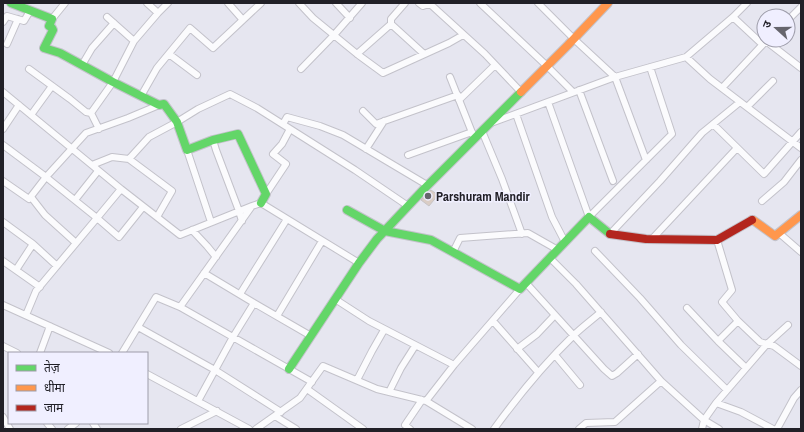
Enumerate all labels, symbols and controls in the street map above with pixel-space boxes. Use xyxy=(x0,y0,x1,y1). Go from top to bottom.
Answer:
north arrow xyxy=(756,8,796,48)
text: उ xyxy=(759,18,775,30)
place label: Parshuram Mandir xyxy=(436,188,530,205)
marker: Parshuram Mandir xyxy=(423,191,433,201)
legend xyxy=(8,352,148,424)
text: तेज़ xyxy=(44,360,61,376)
text: धीमा xyxy=(44,380,66,396)
text: जाम xyxy=(44,400,64,416)

